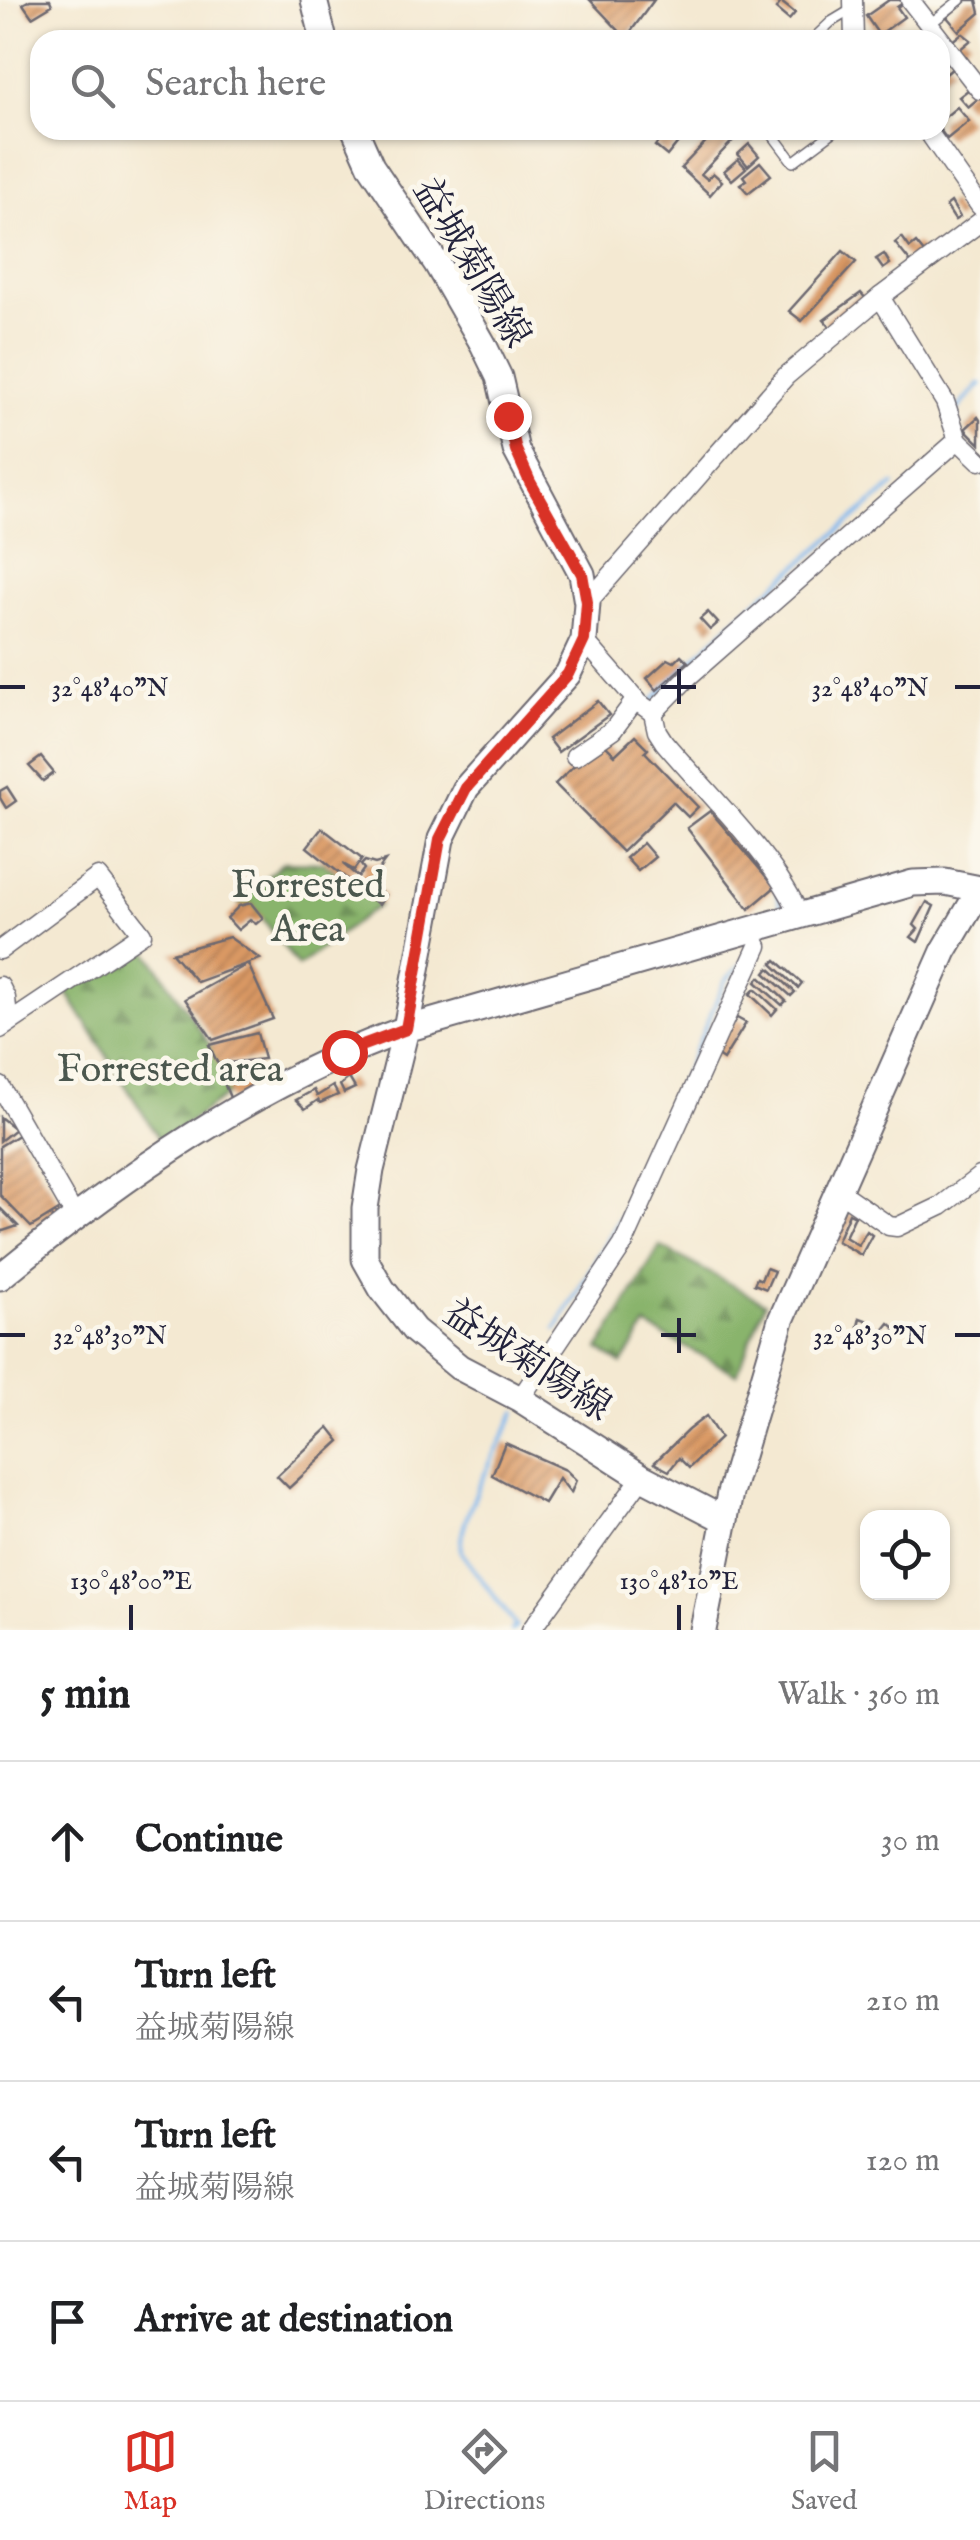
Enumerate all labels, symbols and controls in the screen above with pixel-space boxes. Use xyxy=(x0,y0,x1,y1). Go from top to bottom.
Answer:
search box xyxy=(30,30,950,140)
icon: search xyxy=(65,58,120,113)
text: Search here xyxy=(145,61,326,109)
street label: 益城菊陽線 xyxy=(401,170,540,357)
route end xyxy=(486,394,532,440)
text: 32°48'40"N xyxy=(52,673,168,705)
text: 32°48'40"N xyxy=(812,673,928,705)
park label: Forrested Area xyxy=(231,863,386,955)
route start xyxy=(322,1030,368,1076)
park label: Forrested area xyxy=(57,1047,284,1095)
street label: 益城菊陽線 xyxy=(434,1290,619,1433)
text: 32°48'30"N xyxy=(53,1321,167,1353)
text: 32°48'30"N xyxy=(813,1321,927,1353)
map controls xyxy=(860,1510,950,1600)
button: locate xyxy=(860,1510,950,1600)
text: 130°48'00"E xyxy=(70,1566,192,1598)
text: 130°48'10"E xyxy=(619,1566,739,1598)
text: 5 min xyxy=(40,1669,130,1722)
text: Walk · 360 m xyxy=(778,1675,940,1716)
icon: ahead xyxy=(40,1814,95,1869)
text: Continue xyxy=(135,1817,283,1865)
text: 30 m xyxy=(881,1821,940,1862)
text: Turn left xyxy=(135,1953,276,2001)
icon: left xyxy=(40,1974,95,2029)
text: 210 m xyxy=(866,1981,940,2022)
text: 益城菊陽線 xyxy=(135,2009,295,2050)
text: Turn left xyxy=(135,2113,276,2161)
icon: left xyxy=(40,2134,95,2189)
text: 120 m xyxy=(866,2141,940,2182)
text: 益城菊陽線 xyxy=(135,2169,295,2210)
icon: arrive xyxy=(40,2294,95,2349)
text: Arrive at destination xyxy=(135,2297,453,2345)
tab: Map xyxy=(123,2424,178,2519)
tab: Directions xyxy=(423,2424,545,2519)
tab: Saved xyxy=(791,2424,857,2519)

